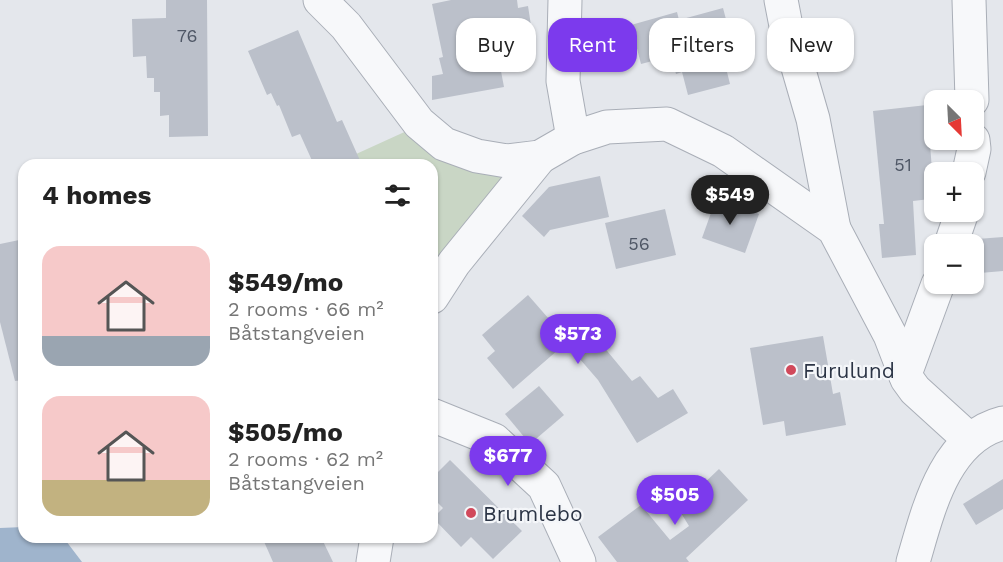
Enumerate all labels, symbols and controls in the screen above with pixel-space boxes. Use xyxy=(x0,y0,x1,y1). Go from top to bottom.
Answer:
chip: Buy xyxy=(456,18,536,72)
chip: Rent xyxy=(548,18,637,72)
chip: Filters xyxy=(649,18,755,72)
chip: New xyxy=(767,18,854,72)
house number: 76 xyxy=(177,25,197,46)
north arrow xyxy=(924,90,984,150)
map controls xyxy=(924,90,984,294)
house number: 51 xyxy=(894,154,912,175)
button: + xyxy=(924,162,984,222)
pin: $549 xyxy=(694,175,766,226)
icon: filters xyxy=(381,179,414,212)
text: 4 homes xyxy=(42,180,151,210)
text: $549 xyxy=(705,182,755,206)
house number: 56 xyxy=(628,233,650,254)
button: − xyxy=(924,234,984,294)
text: $549/mo xyxy=(228,267,343,297)
icon: home xyxy=(90,270,162,342)
text: 2 rooms · 66 m² xyxy=(228,297,384,321)
pin: $573 xyxy=(542,314,614,365)
text: Båtstangveien xyxy=(228,321,365,345)
text: $573 xyxy=(554,321,602,345)
place label: Furulund xyxy=(803,358,895,383)
marker: Furulund xyxy=(784,363,798,377)
text: $505/mo xyxy=(228,417,343,447)
icon: home xyxy=(90,420,162,492)
pin: $677 xyxy=(472,436,544,487)
text: $677 xyxy=(483,443,533,467)
text: 2 rooms · 62 m² xyxy=(228,447,383,471)
text: Båtstangveien xyxy=(228,471,365,495)
pin: $505 xyxy=(639,475,711,526)
text: $505 xyxy=(651,482,699,506)
place label: Brumlebo xyxy=(483,501,583,526)
marker: Brumlebo xyxy=(464,506,478,520)

